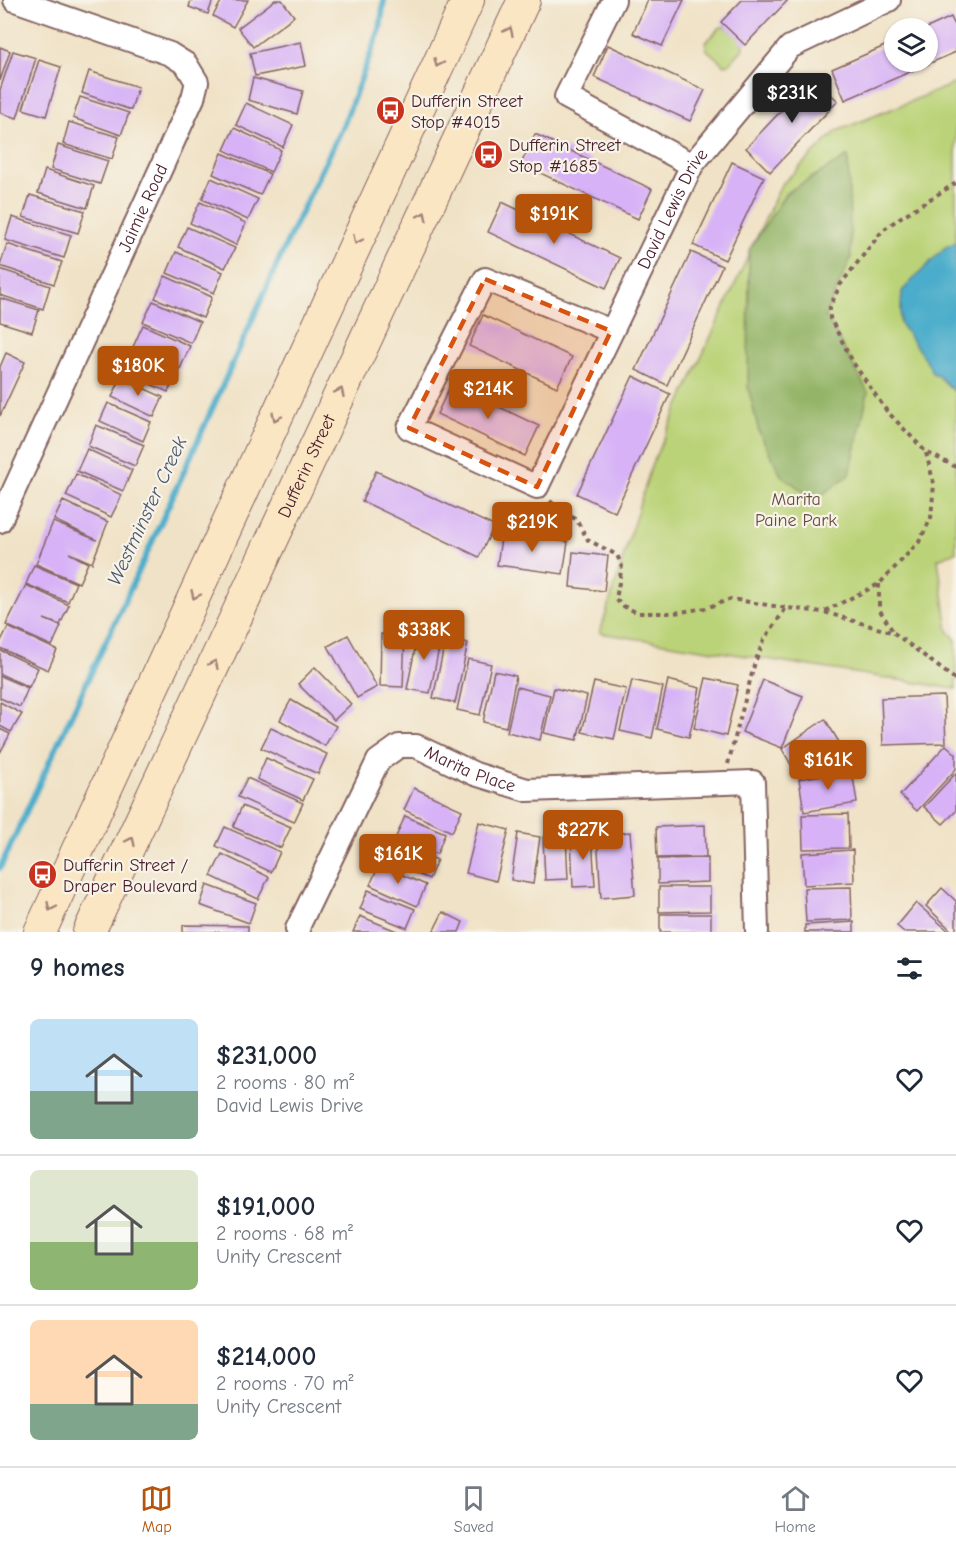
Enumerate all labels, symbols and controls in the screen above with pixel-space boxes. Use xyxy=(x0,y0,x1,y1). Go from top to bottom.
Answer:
map controls xyxy=(884,18,938,72)
button: layers xyxy=(884,18,938,72)
one-way arrow xyxy=(502,26,514,37)
one-way arrow xyxy=(434,56,446,67)
pin: $231K xyxy=(750,73,834,124)
text: $231K xyxy=(767,81,817,104)
place label: Dufferin Street Stop #4015 xyxy=(411,91,523,133)
bus stop icon: Dufferin Street Stop #4015 xyxy=(374,95,406,127)
place label: Dufferin Street Stop #1685 xyxy=(509,135,621,177)
bus stop icon: Dufferin Street Stop #1685 xyxy=(472,139,504,171)
street label: David Lewis Drive xyxy=(633,144,712,272)
street label: Jaimie Road xyxy=(114,161,172,255)
pin: $191K xyxy=(512,194,596,245)
text: $191K xyxy=(529,202,579,225)
one-way arrow xyxy=(416,211,428,222)
one-way arrow xyxy=(353,234,365,245)
pin: $180K xyxy=(96,346,180,397)
text: $180K xyxy=(112,354,164,377)
pin: $214K xyxy=(446,369,530,420)
text: $214K xyxy=(463,377,513,400)
one-way arrow xyxy=(333,388,345,399)
street label: Dufferin Street xyxy=(273,410,340,521)
one-way arrow xyxy=(271,411,283,422)
water label: Westminster Creek xyxy=(102,433,192,589)
park label: Marita Paine Park xyxy=(755,489,837,531)
pin: $219K xyxy=(490,502,574,553)
text: $219K xyxy=(506,510,558,533)
one-way arrow xyxy=(190,588,202,599)
pin: $338K xyxy=(382,610,466,661)
text: $338K xyxy=(397,618,451,641)
one-way arrow xyxy=(206,660,218,671)
pin: $161K xyxy=(786,740,870,791)
street label: Marita Place xyxy=(421,741,518,796)
text: $161K xyxy=(803,748,853,771)
pin: $227K xyxy=(541,810,625,861)
text: $227K xyxy=(557,818,609,841)
pin: $161K xyxy=(356,834,440,885)
one-way arrow xyxy=(124,836,136,847)
text: $161K xyxy=(373,842,423,865)
place label: Dufferin Street / Draper Boulevard xyxy=(63,855,198,897)
bus stop icon: Dufferin Street / Draper Boulevard xyxy=(26,859,58,891)
one-way arrow xyxy=(47,901,59,912)
icon: filters xyxy=(893,952,926,985)
text: 9 homes xyxy=(30,953,125,983)
text: $231,000 xyxy=(216,1041,317,1071)
icon: home xyxy=(78,1043,150,1115)
icon: heart xyxy=(893,1063,926,1096)
text: 2 rooms · 80 m² xyxy=(216,1071,354,1094)
text: David Lewis Drive xyxy=(216,1094,363,1117)
text: $191,000 xyxy=(216,1192,315,1222)
icon: home xyxy=(78,1194,150,1266)
icon: heart xyxy=(893,1214,926,1247)
text: 2 rooms · 68 m² xyxy=(216,1222,353,1245)
text: Unity Crescent xyxy=(216,1245,341,1268)
text: $214,000 xyxy=(216,1342,316,1372)
icon: home xyxy=(78,1344,150,1416)
icon: heart xyxy=(893,1364,926,1397)
text: 2 rooms · 70 m² xyxy=(216,1372,353,1395)
text: Unity Crescent xyxy=(216,1395,341,1418)
tab: Map xyxy=(140,1482,173,1536)
tab: Saved xyxy=(454,1482,494,1536)
tab: Home xyxy=(774,1482,816,1536)

